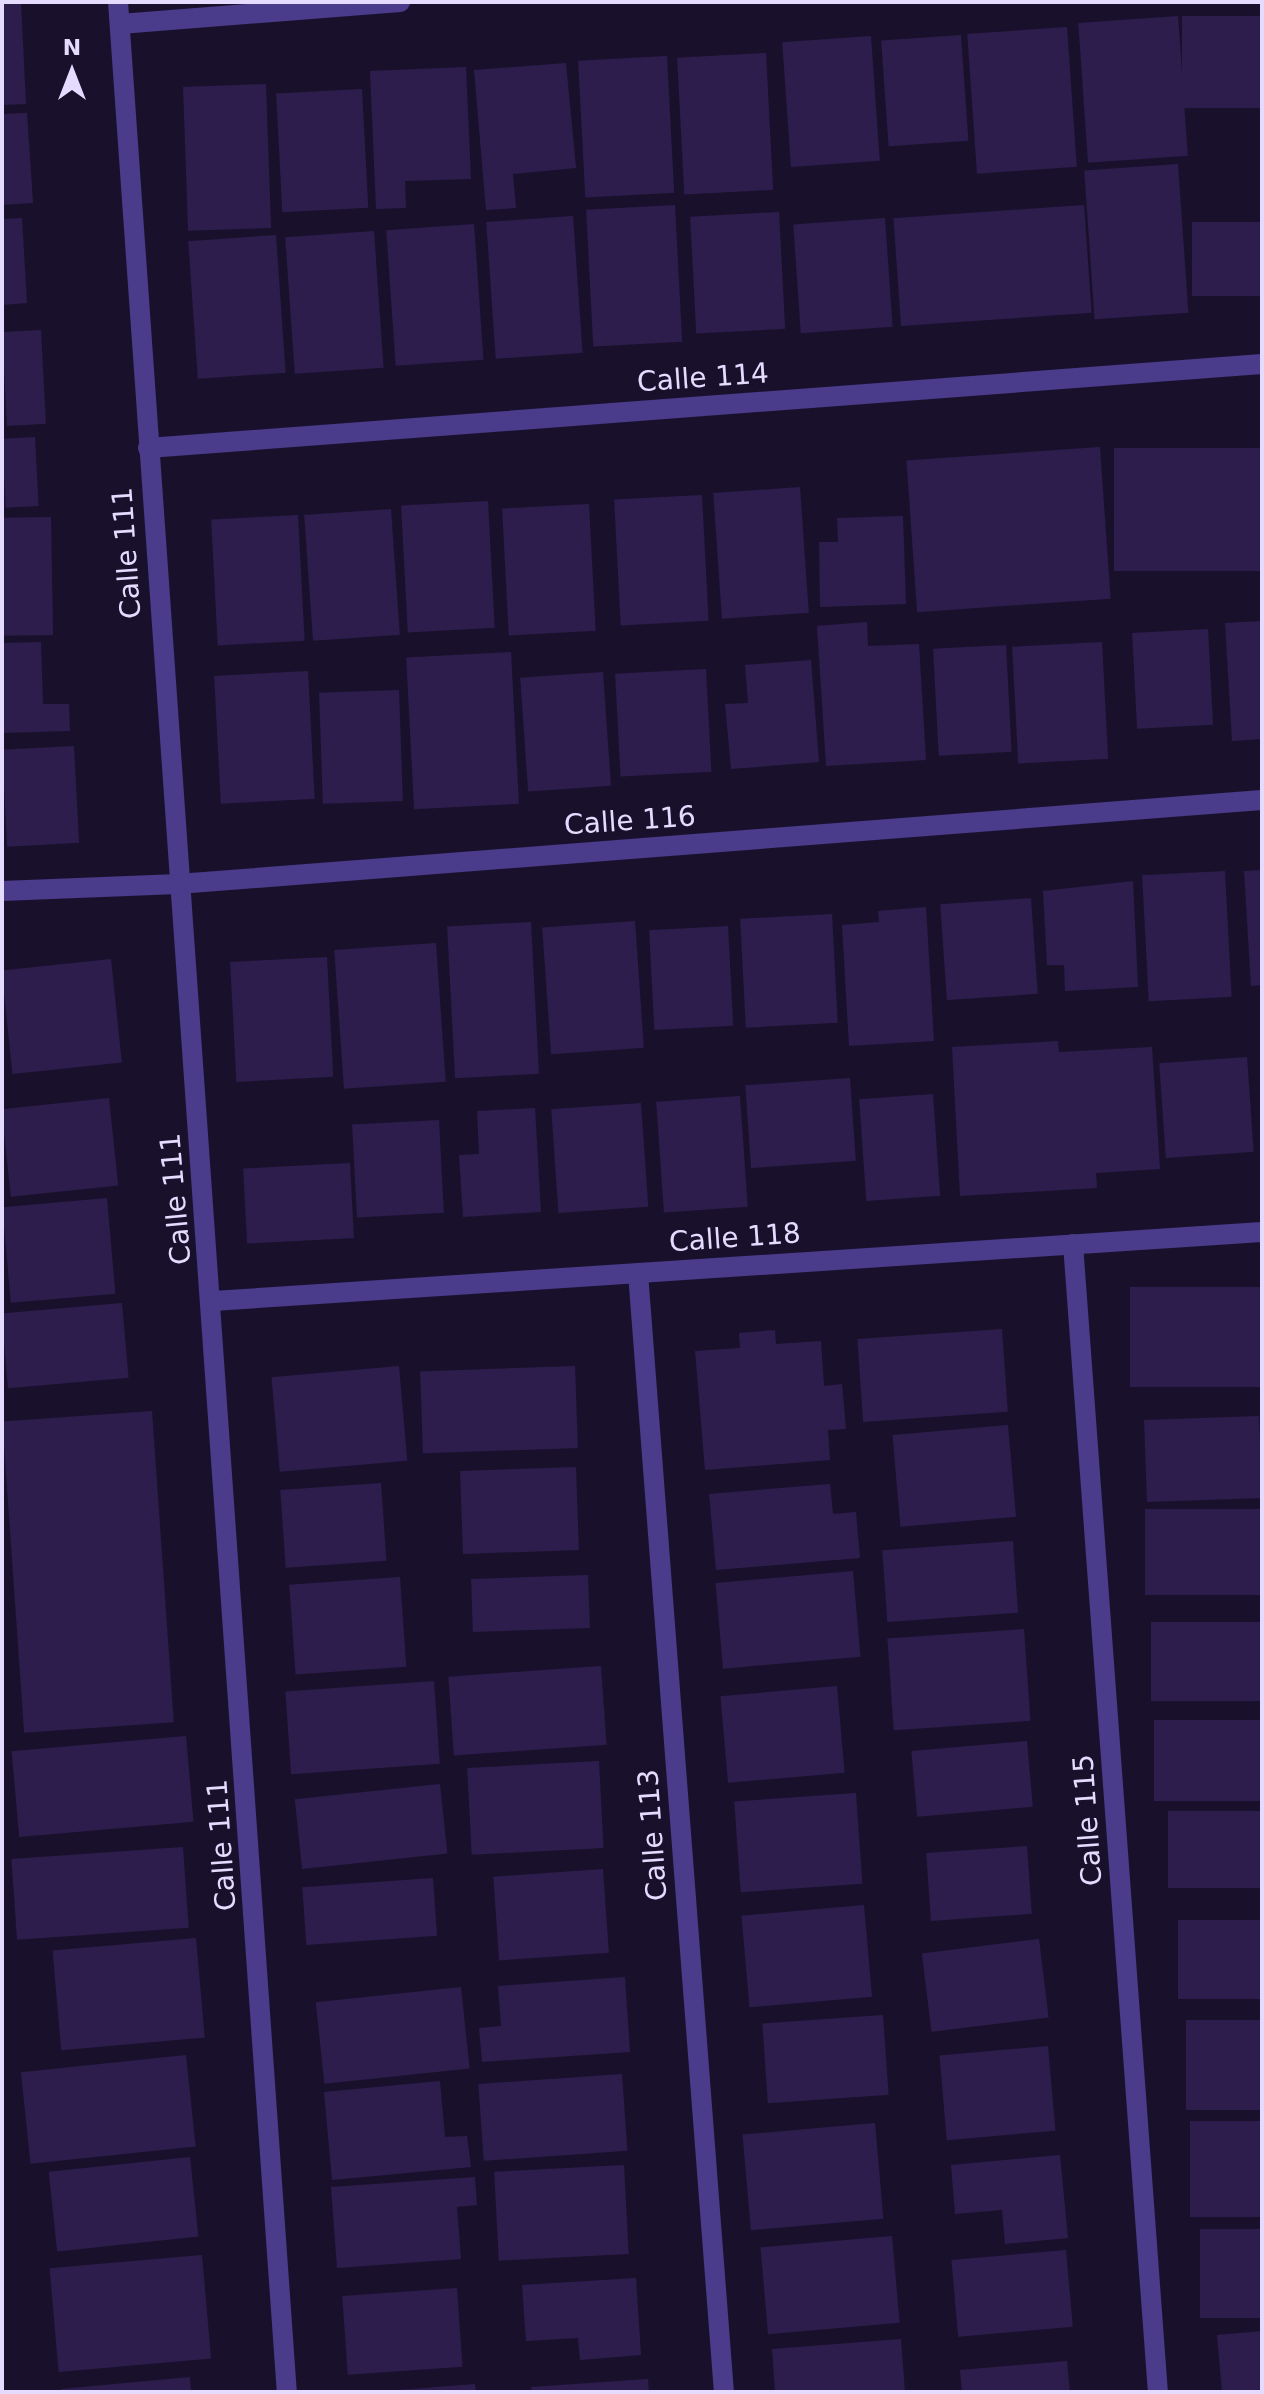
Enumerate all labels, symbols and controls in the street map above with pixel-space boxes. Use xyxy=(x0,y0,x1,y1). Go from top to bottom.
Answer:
north arrow xyxy=(32,32,112,112)
text: N xyxy=(63,35,81,60)
street label: Calle 114 xyxy=(636,357,770,399)
street label: Calle 111 xyxy=(106,486,148,620)
street label: Calle 116 xyxy=(563,800,697,842)
street label: Calle 111 xyxy=(154,1132,198,1266)
street label: Calle 118 xyxy=(668,1217,802,1259)
street label: Calle 115 xyxy=(1067,1753,1109,1887)
street label: Calle 113 xyxy=(632,1768,674,1902)
street label: Calle 111 xyxy=(201,1778,243,1912)

